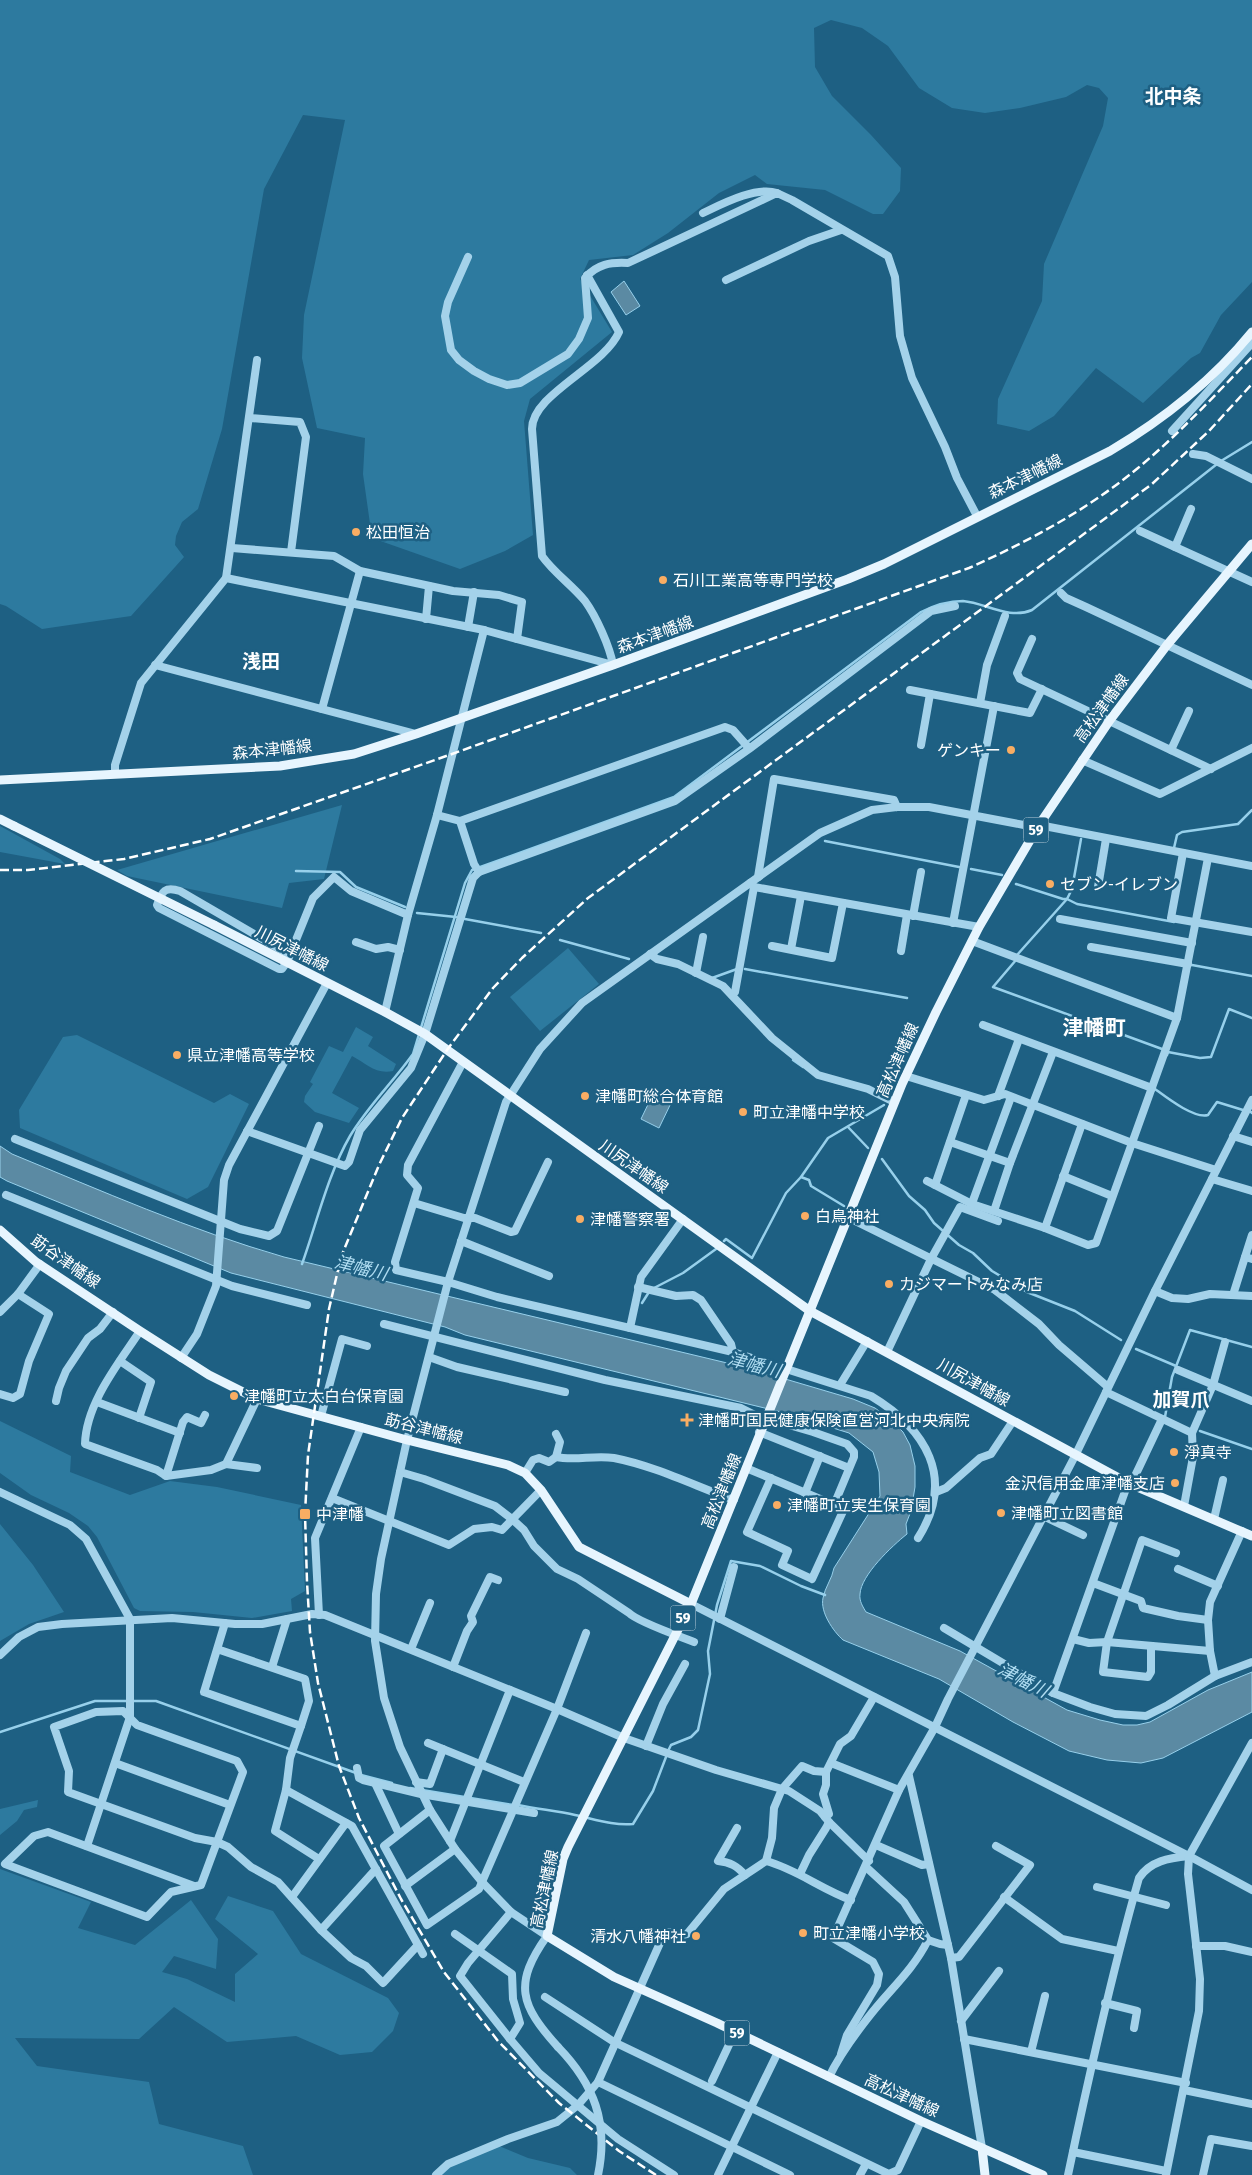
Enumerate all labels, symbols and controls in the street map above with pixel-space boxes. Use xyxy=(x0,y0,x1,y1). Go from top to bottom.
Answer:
district label: 北中条 xyxy=(1144,85,1202,108)
street label: 森本津幡線 xyxy=(985,450,1065,503)
place label: 松田恒治 xyxy=(366,523,430,542)
marker: 松田恒治 xyxy=(350,526,362,538)
place label: 石川工業高等専門学校 xyxy=(673,571,833,590)
marker: 石川工業高等専門学校 xyxy=(657,574,669,586)
street label: 森本津幡線 xyxy=(614,612,696,657)
district label: 浅田 xyxy=(242,650,280,673)
street label: 高松津幡線 xyxy=(1070,670,1133,746)
street label: 森本津幡線 xyxy=(231,736,313,763)
place label: ゲンキー xyxy=(937,741,1001,760)
marker: ゲンキー xyxy=(1005,744,1017,756)
road number: 59 xyxy=(1024,818,1048,842)
place label: セブン-イレブン xyxy=(1060,875,1178,894)
marker: セブン-イレブン xyxy=(1044,878,1056,890)
street label: 川尻津幡線 xyxy=(252,922,332,975)
district label: 津幡町 xyxy=(1063,1015,1126,1041)
street label: 高松津幡線 xyxy=(873,1020,922,1101)
place label: 県立津幡高等学校 xyxy=(187,1046,315,1065)
marker: 県立津幡高等学校 xyxy=(171,1049,183,1061)
place label: 津幡町総合体育館 xyxy=(595,1087,723,1106)
marker: 津幡町総合体育館 xyxy=(579,1090,591,1102)
place label: 町立津幡中学校 xyxy=(753,1103,865,1122)
marker: 町立津幡中学校 xyxy=(737,1106,749,1118)
street label: 川尻津幡線 xyxy=(595,1136,672,1197)
place label: 白鳥神社 xyxy=(815,1207,879,1226)
place label: 津幡警察署 xyxy=(590,1210,670,1229)
marker: 白鳥神社 xyxy=(799,1210,811,1222)
marker: 津幡警察署 xyxy=(574,1213,586,1225)
street label: 莇谷津幡線 xyxy=(27,1231,104,1292)
water label: 津幡川 xyxy=(332,1251,392,1286)
place label: カジマートみなみ店 xyxy=(899,1275,1043,1294)
marker: カジマートみなみ店 xyxy=(883,1278,895,1290)
water label: 津幡川 xyxy=(725,1348,785,1383)
street label: 川尻津幡線 xyxy=(934,1355,1013,1410)
place label: 津幡町立太白台保育園 xyxy=(244,1387,404,1406)
district label: 加賀爪 xyxy=(1152,1388,1210,1411)
marker: 津幡町立太白台保育園 xyxy=(228,1390,240,1402)
street label: 莇谷津幡線 xyxy=(383,1410,465,1447)
place label: 津幡町国民健康保険直営河北中央病院 xyxy=(698,1411,970,1430)
marker: 津幡町国民健康保険直営河北中央病院 xyxy=(680,1413,694,1427)
place label: 淨真寺 xyxy=(1184,1443,1232,1462)
marker: 淨真寺 xyxy=(1168,1446,1180,1458)
street label: 高松津幡線 xyxy=(698,1451,745,1532)
place label: 金沢信用金庫津幡支店 xyxy=(1005,1474,1165,1493)
marker: 金沢信用金庫津幡支店 xyxy=(1169,1477,1181,1489)
place label: 津幡町立実生保育園 xyxy=(787,1496,931,1515)
marker: 津幡町立実生保育園 xyxy=(771,1499,783,1511)
place label: 津幡町立図書館 xyxy=(1011,1504,1123,1523)
place label: 中津幡 xyxy=(316,1505,364,1524)
marker: 中津幡 xyxy=(298,1507,312,1521)
marker: 津幡町立図書館 xyxy=(995,1507,1007,1519)
road number: 59 xyxy=(670,1606,696,1630)
water label: 津幡川 xyxy=(994,1658,1054,1703)
street label: 高松津幡線 xyxy=(527,1848,562,1930)
place label: 町立津幡小学校 xyxy=(813,1924,925,1943)
place label: 清水八幡神社 xyxy=(590,1927,686,1946)
marker: 町立津幡小学校 xyxy=(797,1927,809,1939)
marker: 清水八幡神社 xyxy=(690,1930,702,1942)
road number: 59 xyxy=(724,2020,750,2046)
street label: 高松津幡線 xyxy=(862,2070,942,2121)

